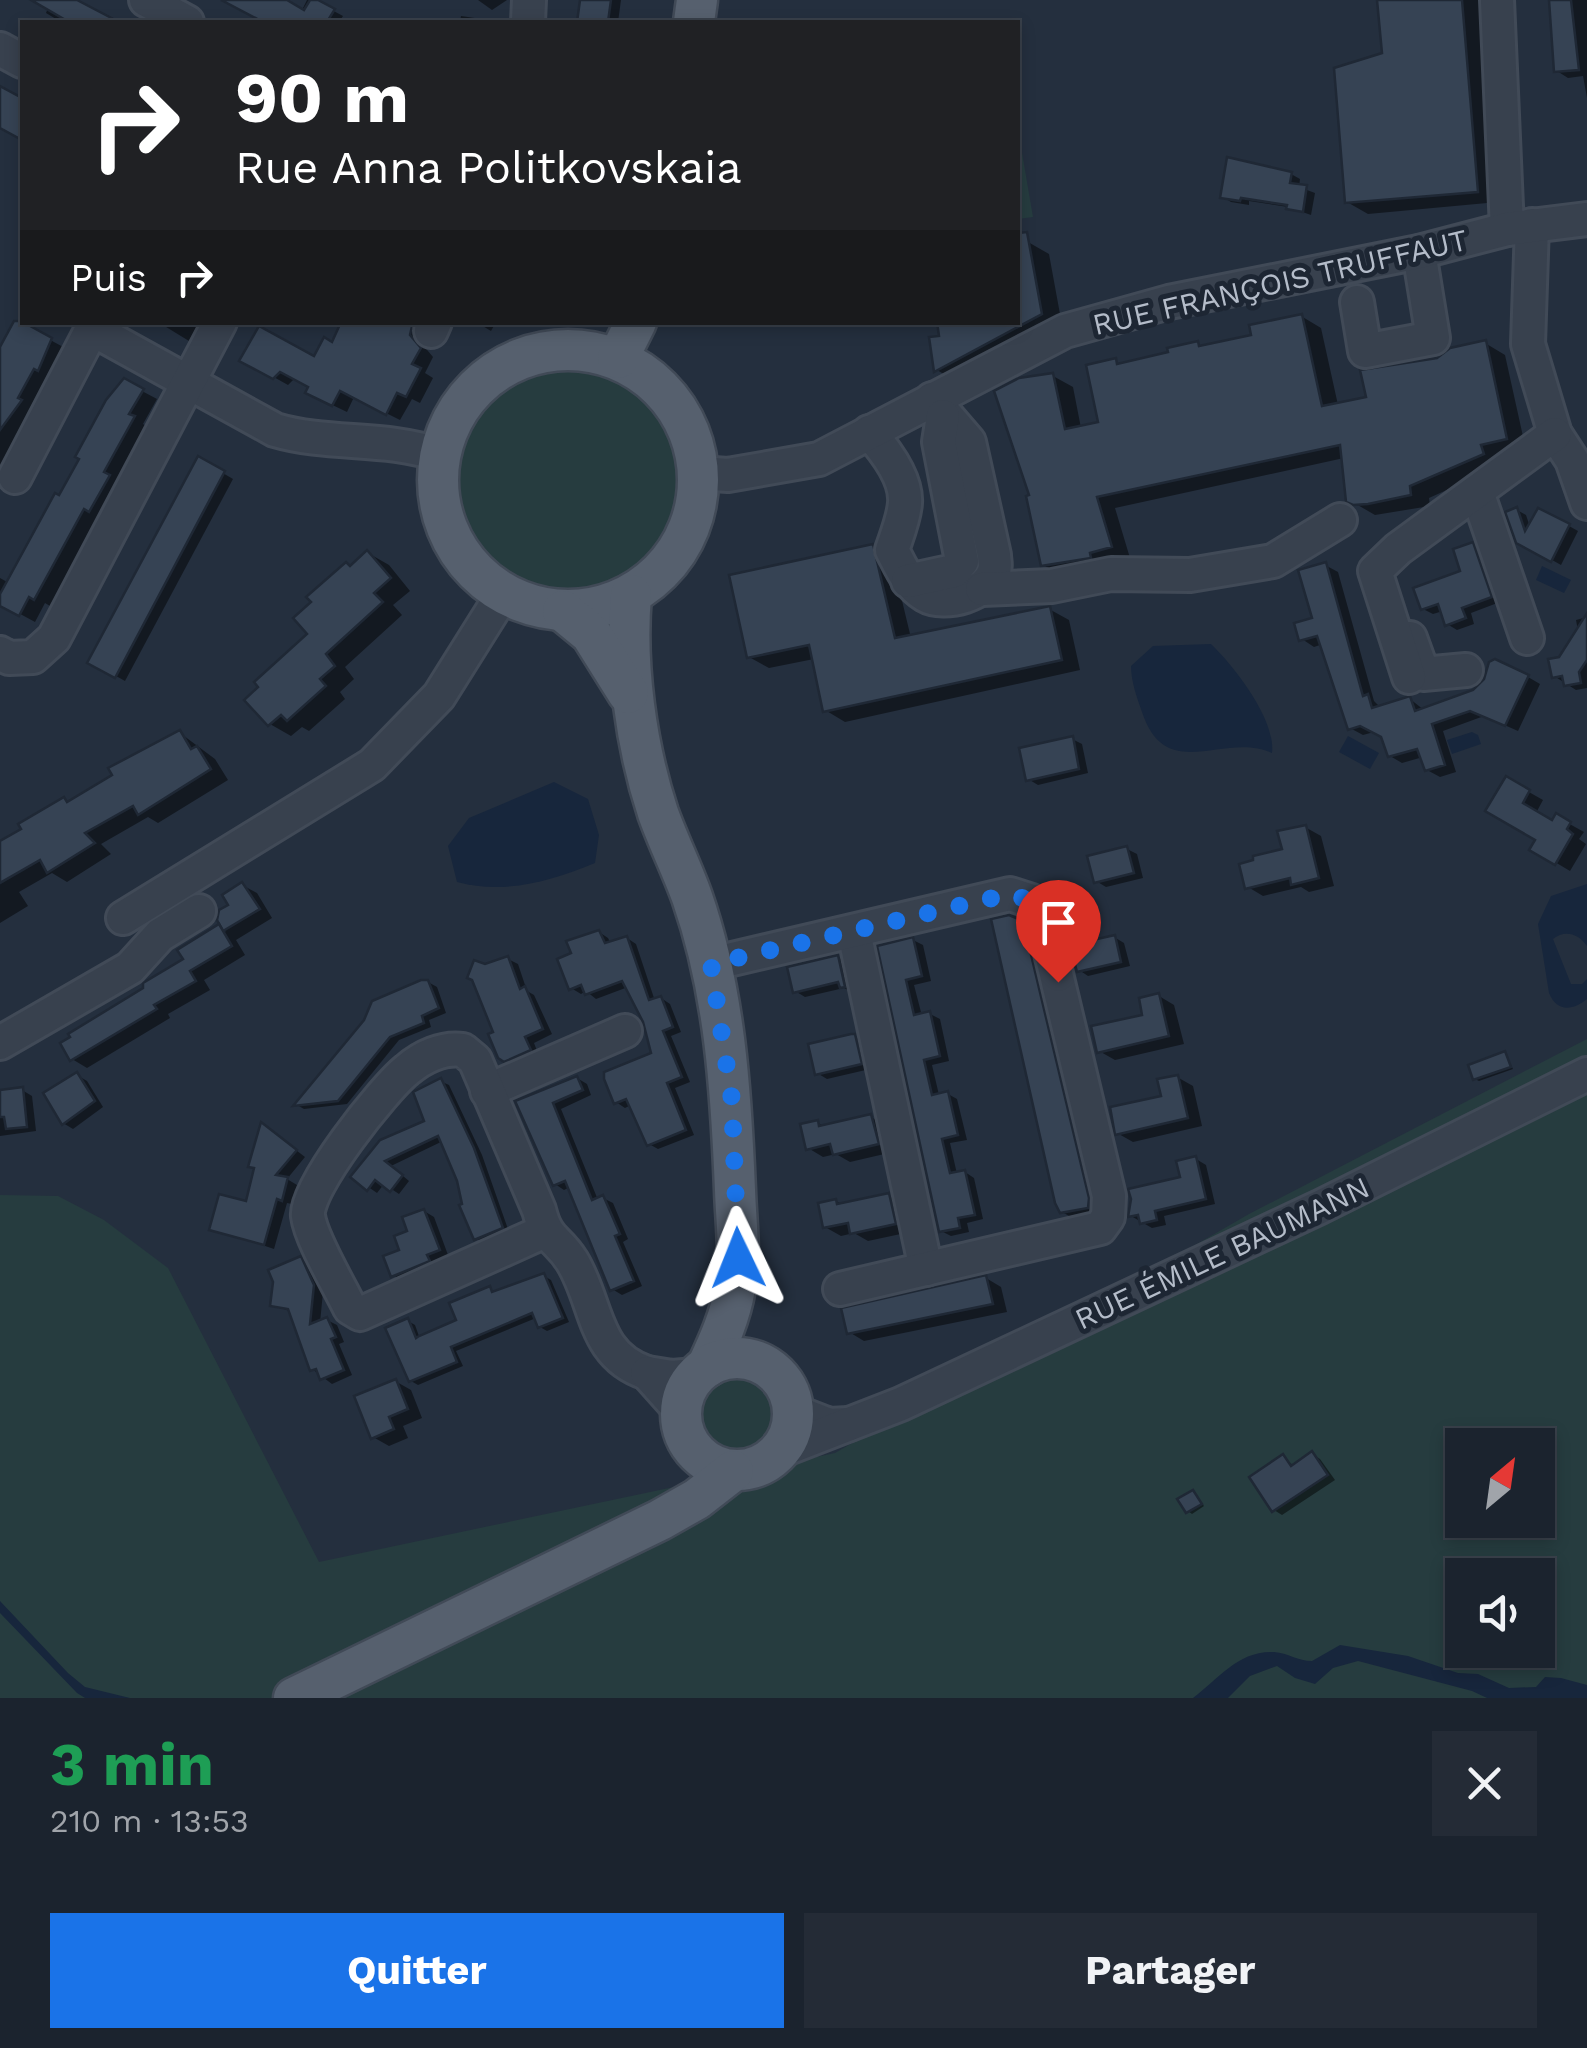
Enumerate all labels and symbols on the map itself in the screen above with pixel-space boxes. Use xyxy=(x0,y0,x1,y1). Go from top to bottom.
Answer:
street label: RUE FRANÇOIS TRUFFAUT xyxy=(1089,222,1471,342)
pin xyxy=(1016,880,1101,983)
street label: RUE ÉMILE BAUMANN xyxy=(1069,1169,1375,1337)
position arrow xyxy=(686,1206,790,1310)
north arrow xyxy=(1445,1428,1555,1538)

